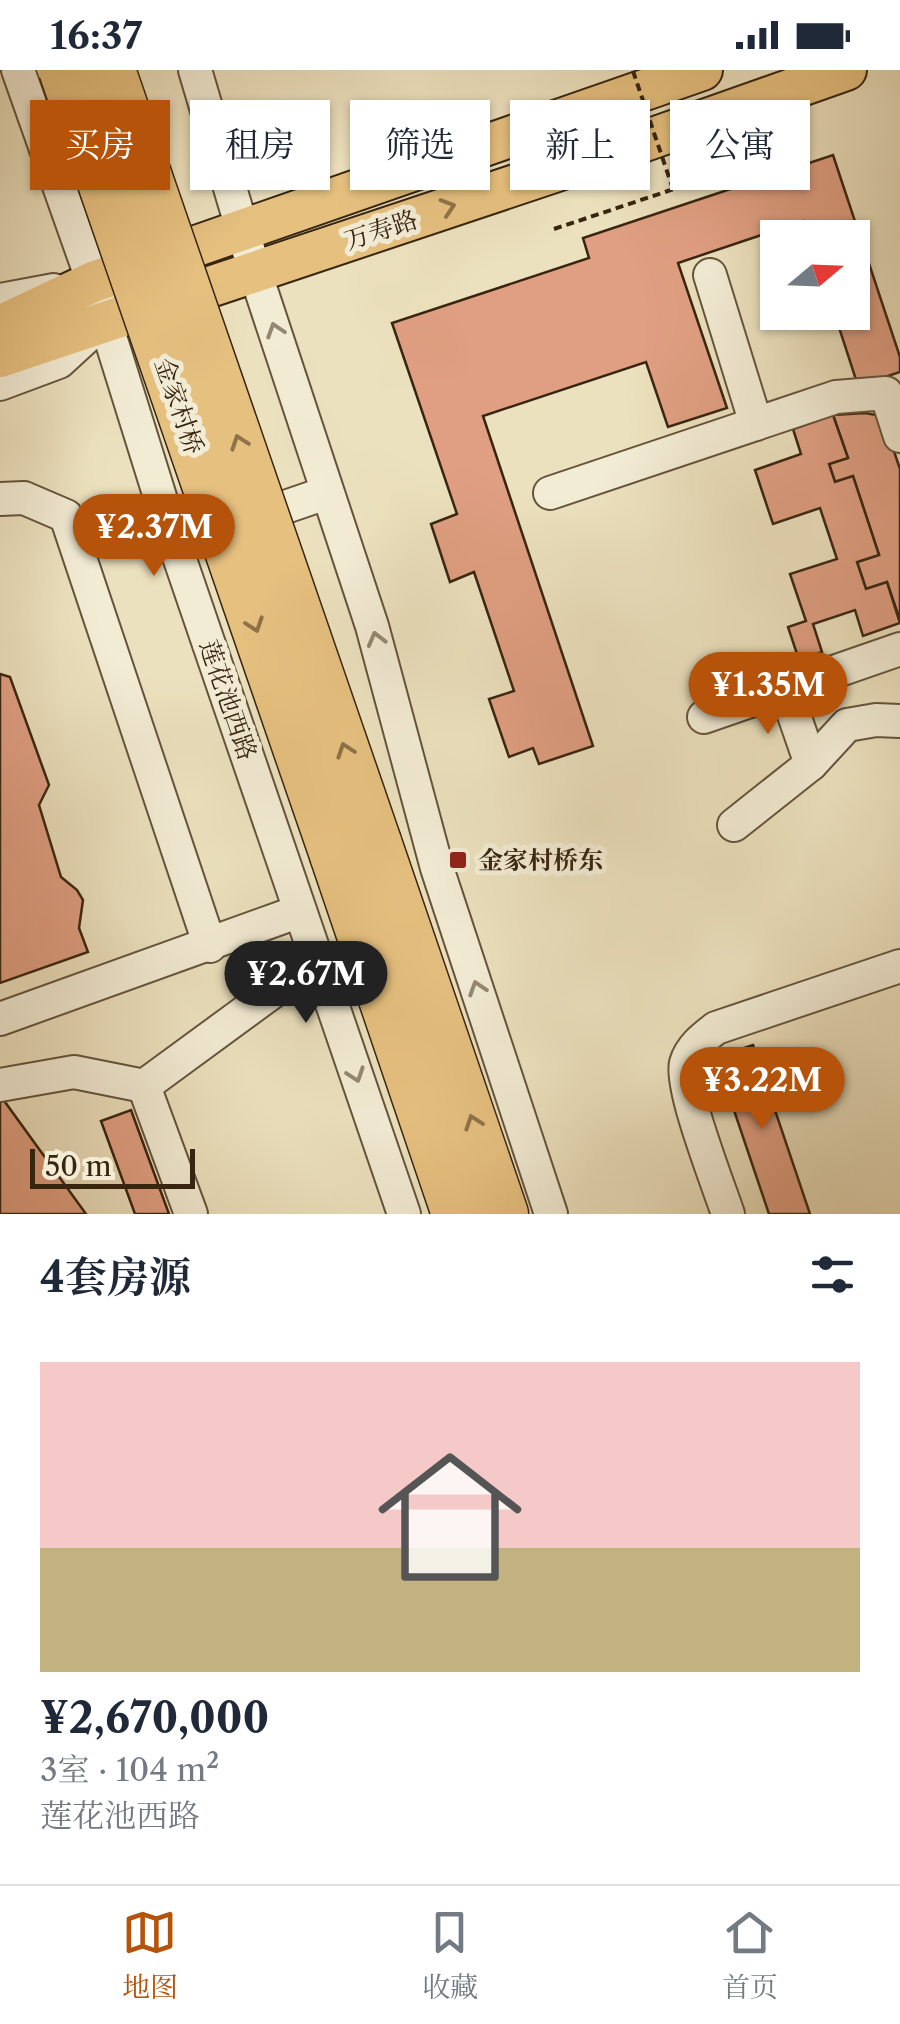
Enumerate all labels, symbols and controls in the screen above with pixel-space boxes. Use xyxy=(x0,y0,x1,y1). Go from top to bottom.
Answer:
text: 16:37 xyxy=(50,12,142,59)
chip: 买房 xyxy=(30,100,170,190)
chip: 租房 xyxy=(190,100,330,190)
chip: 筛选 xyxy=(350,100,490,190)
chip: 新上 xyxy=(510,100,650,190)
chip: 公寓 xyxy=(670,100,810,190)
one-way arrow xyxy=(438,199,455,219)
street label: 万寿路 xyxy=(341,204,421,256)
north arrow xyxy=(760,220,870,330)
map controls xyxy=(760,220,870,330)
one-way arrow xyxy=(267,322,287,339)
street label: 金家村桥 xyxy=(148,354,210,458)
one-way arrow xyxy=(230,435,251,452)
pin: ¥2.37M xyxy=(73,494,235,579)
text: ¥2.37M xyxy=(95,507,213,546)
one-way arrow xyxy=(243,616,263,633)
one-way arrow xyxy=(366,631,387,648)
street label: 莲花池西路 xyxy=(193,636,263,764)
pin: ¥1.35M xyxy=(687,652,849,737)
text: ¥1.35M xyxy=(711,665,825,704)
one-way arrow xyxy=(337,742,357,759)
place label: 金家村桥东 xyxy=(478,845,603,876)
marker: 金家村桥东 xyxy=(447,849,469,871)
pin: ¥2.67M xyxy=(225,941,387,1026)
text: ¥2.67M xyxy=(246,954,366,993)
one-way arrow xyxy=(468,981,488,998)
pin: ¥3.22M xyxy=(681,1047,843,1132)
text: ¥3.22M xyxy=(702,1060,822,1099)
one-way arrow xyxy=(344,1065,365,1082)
one-way arrow xyxy=(464,1114,484,1131)
scale bar xyxy=(30,1144,195,1188)
text: 50 m xyxy=(45,1149,112,1183)
icon: filters xyxy=(805,1247,860,1302)
text: 4套房源 xyxy=(40,1251,191,1303)
icon: home xyxy=(360,1427,540,1607)
text: ¥2,670,000 xyxy=(40,1692,269,1744)
text: 3室 · 104 m² xyxy=(40,1750,219,1789)
text: 莲花池西路 xyxy=(40,1796,200,1835)
tab: 地图 xyxy=(122,1905,178,2005)
tab: 收藏 xyxy=(422,1905,478,2005)
tab: 首页 xyxy=(722,1905,778,2005)

